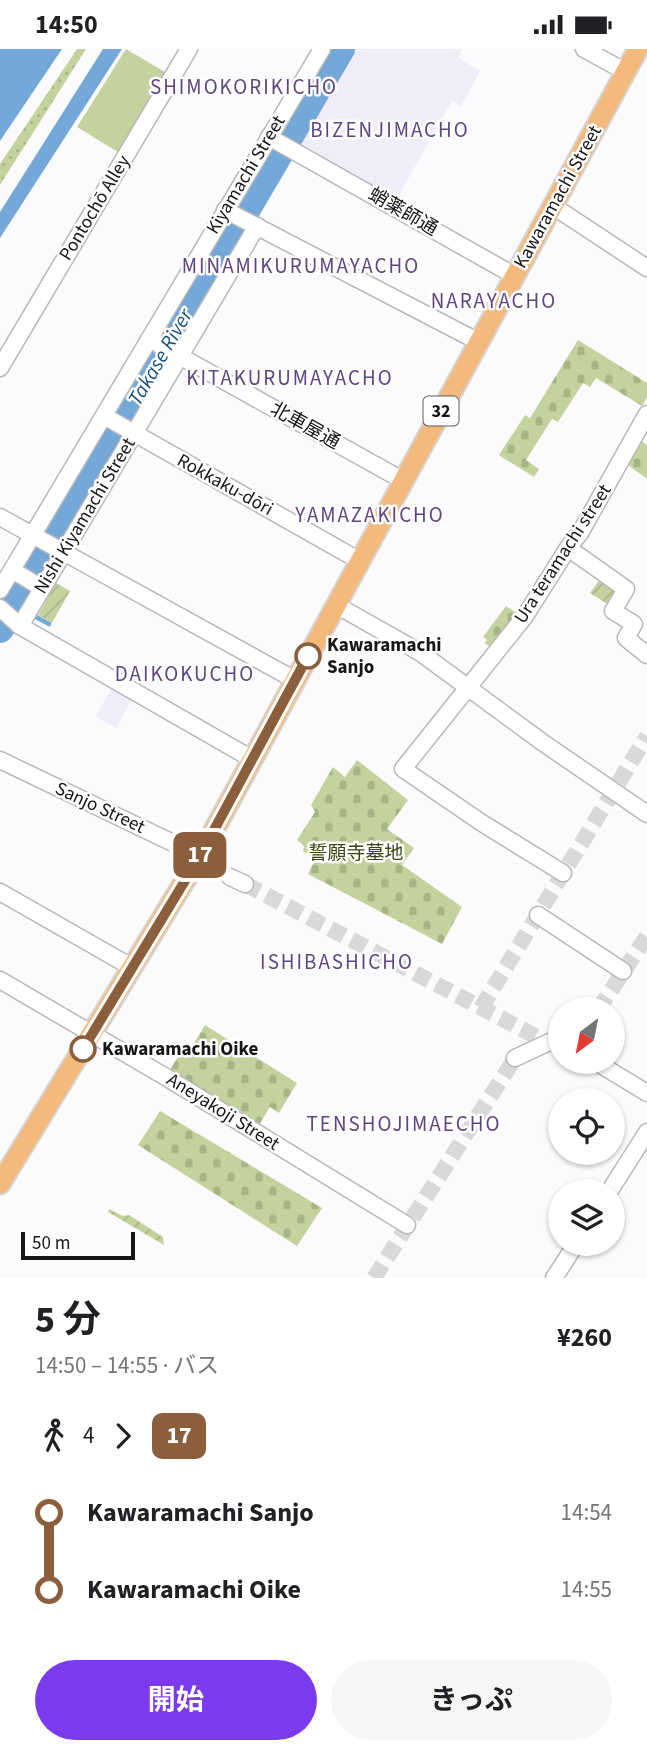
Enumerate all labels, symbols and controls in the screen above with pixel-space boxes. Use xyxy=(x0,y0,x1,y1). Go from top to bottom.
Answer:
text: 14:50 xyxy=(35,6,98,43)
district label: SHIMOKORIKICHO xyxy=(150,72,338,102)
street label: Kiyamachi Street xyxy=(200,110,292,239)
district label: BIZENJIMACHO xyxy=(310,115,470,145)
street label: Kawaramachi Street xyxy=(507,120,609,273)
street label: Pontochō Alley xyxy=(53,150,137,266)
street label: 蛸薬師通 xyxy=(363,181,443,243)
district label: MINAMIKURUMAYACHO xyxy=(182,251,420,281)
district label: NARAYACHO xyxy=(431,286,557,316)
water label: Takase River xyxy=(120,302,200,411)
district label: KITAKURUMAYACHO xyxy=(186,363,394,393)
street label: 北車屋通 xyxy=(265,396,345,456)
road number: 32 xyxy=(424,397,458,425)
street label: Nishi Kiyamachi Street xyxy=(28,432,143,599)
street label: Rokkaku-dōri xyxy=(172,447,278,523)
street label: Ura teramachi street xyxy=(508,478,619,629)
district label: YAMAZAKICHO xyxy=(294,500,445,530)
place label: Kawaramachi Sanjo xyxy=(327,632,442,681)
marker: Kawaramachi Sanjo xyxy=(295,643,321,669)
district label: DAIKOKUCHO xyxy=(115,659,255,689)
street label: Sanjo Street xyxy=(51,775,150,841)
line badge: 17 xyxy=(168,832,232,878)
text: 17 xyxy=(187,837,213,872)
park label: 誓願寺墓地 xyxy=(308,840,404,867)
district label: ISHIBASHICHO xyxy=(260,947,414,977)
north arrow xyxy=(548,997,625,1075)
map controls xyxy=(548,997,625,1256)
marker: Kawaramachi Oike xyxy=(70,1036,96,1062)
place label: Kawaramachi Oike xyxy=(102,1036,258,1063)
street label: Aneyakoji Street xyxy=(161,1067,285,1158)
button: locate xyxy=(548,1088,625,1165)
district label: TENSHOJIMAECHO xyxy=(307,1109,501,1139)
button: layers xyxy=(548,1179,625,1256)
scale bar xyxy=(21,1229,135,1261)
text: 50 m xyxy=(32,1230,70,1257)
text: 5 分 xyxy=(35,1293,101,1347)
text: ¥260 xyxy=(557,1319,612,1356)
text: 14:50 – 14:55 · バス xyxy=(35,1349,219,1382)
icon: walk xyxy=(35,1417,73,1455)
icon: forward xyxy=(104,1417,142,1455)
text: 17 xyxy=(166,1418,192,1453)
text: 4 xyxy=(83,1419,94,1452)
text: Kawaramachi Sanjo xyxy=(87,1494,314,1531)
text: 14:54 xyxy=(561,1496,612,1529)
text: Kawaramachi Oike xyxy=(87,1571,301,1608)
text: 14:55 xyxy=(561,1573,612,1606)
button: 開始 xyxy=(35,1660,317,1740)
button: きっぷ xyxy=(331,1660,612,1740)

